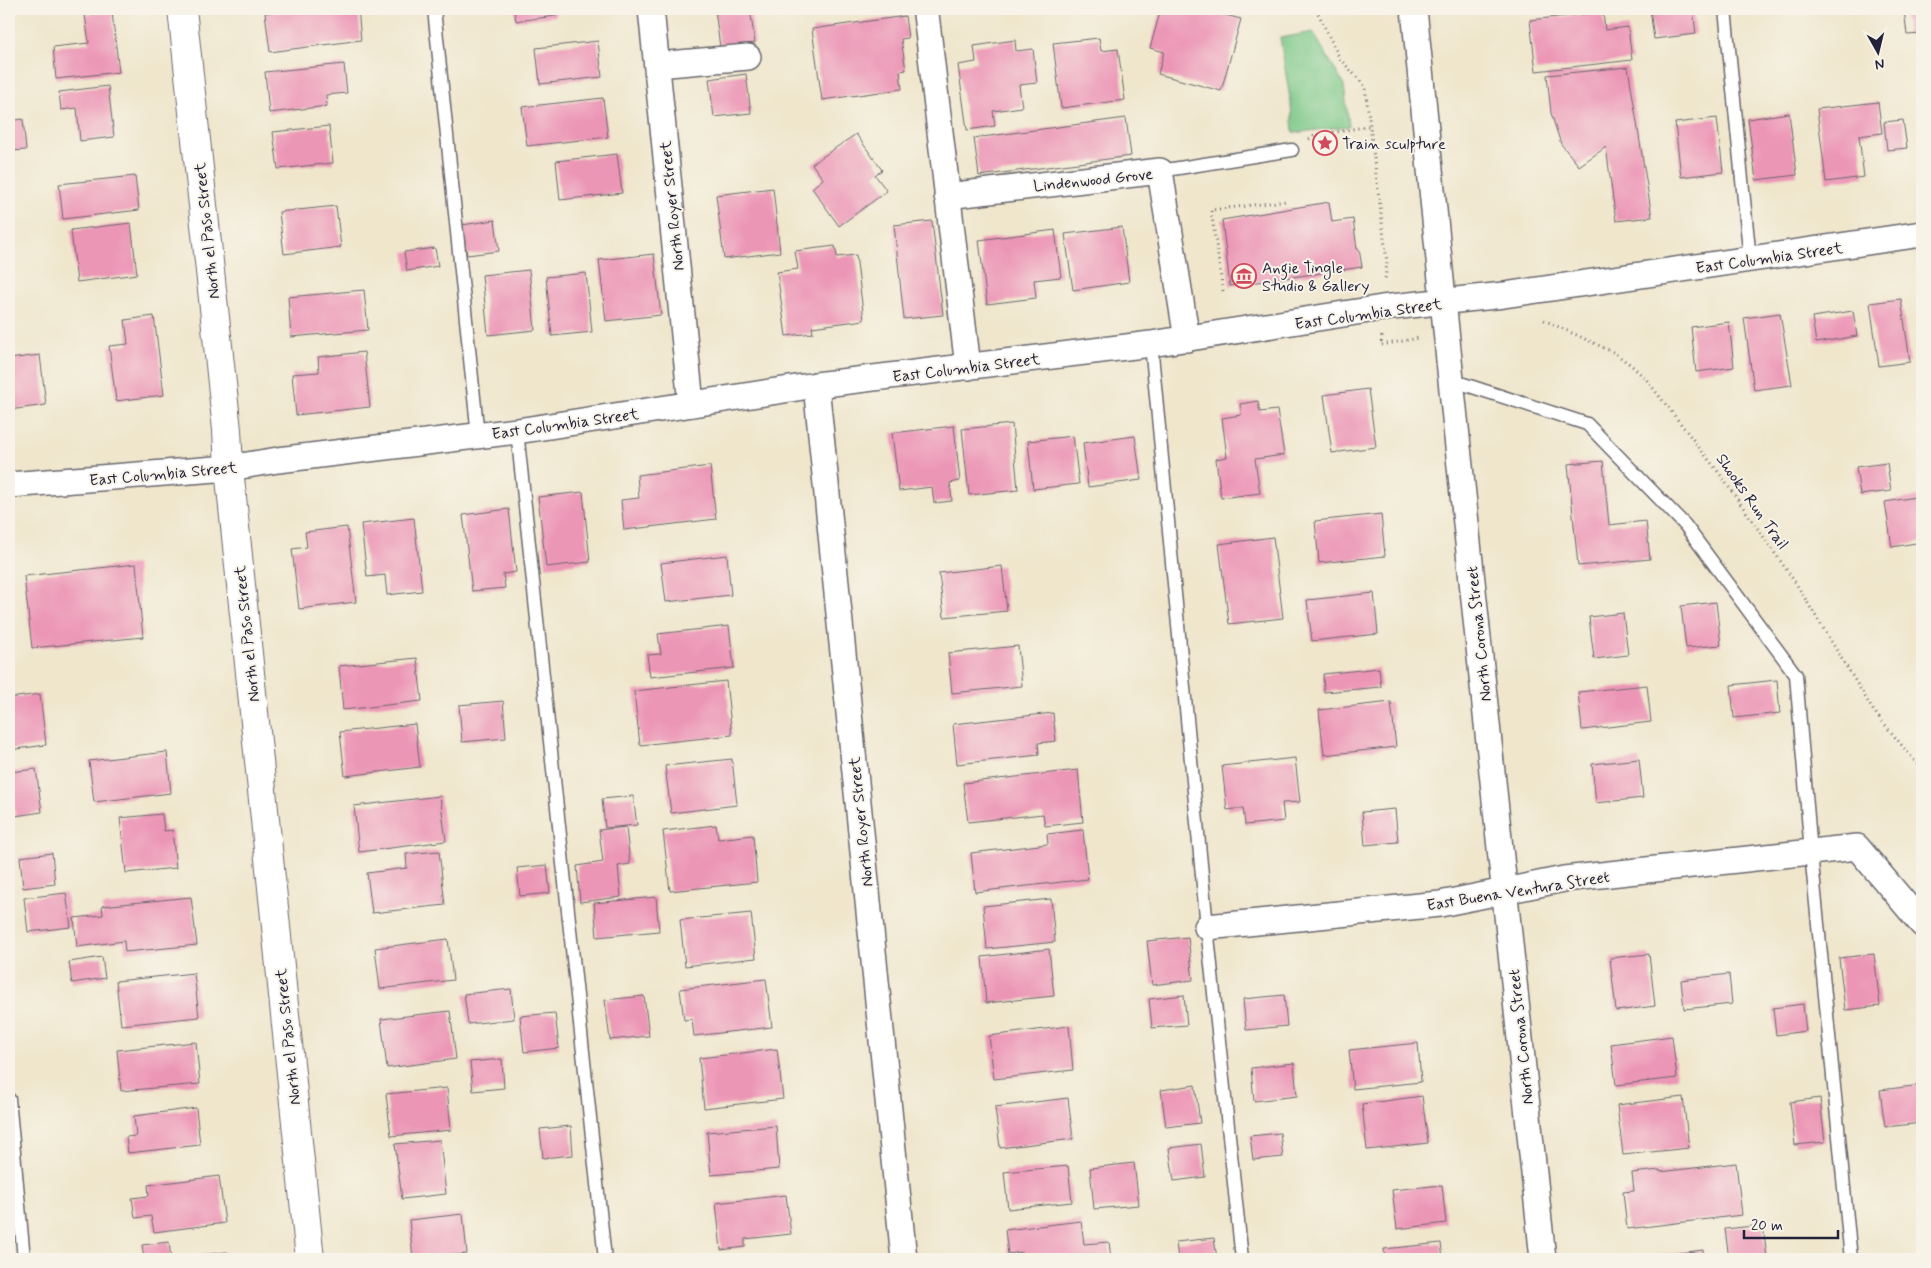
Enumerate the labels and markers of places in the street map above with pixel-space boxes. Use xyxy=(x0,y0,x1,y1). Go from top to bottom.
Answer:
place icon: Train sculpture xyxy=(1312,130,1338,156)
place label: Train sculpture xyxy=(1342,134,1446,155)
place label: Angie Tingle Studio & Gallery xyxy=(1262,258,1369,297)
museum icon: Angie Tingle Studio & Gallery xyxy=(1231,263,1257,289)

